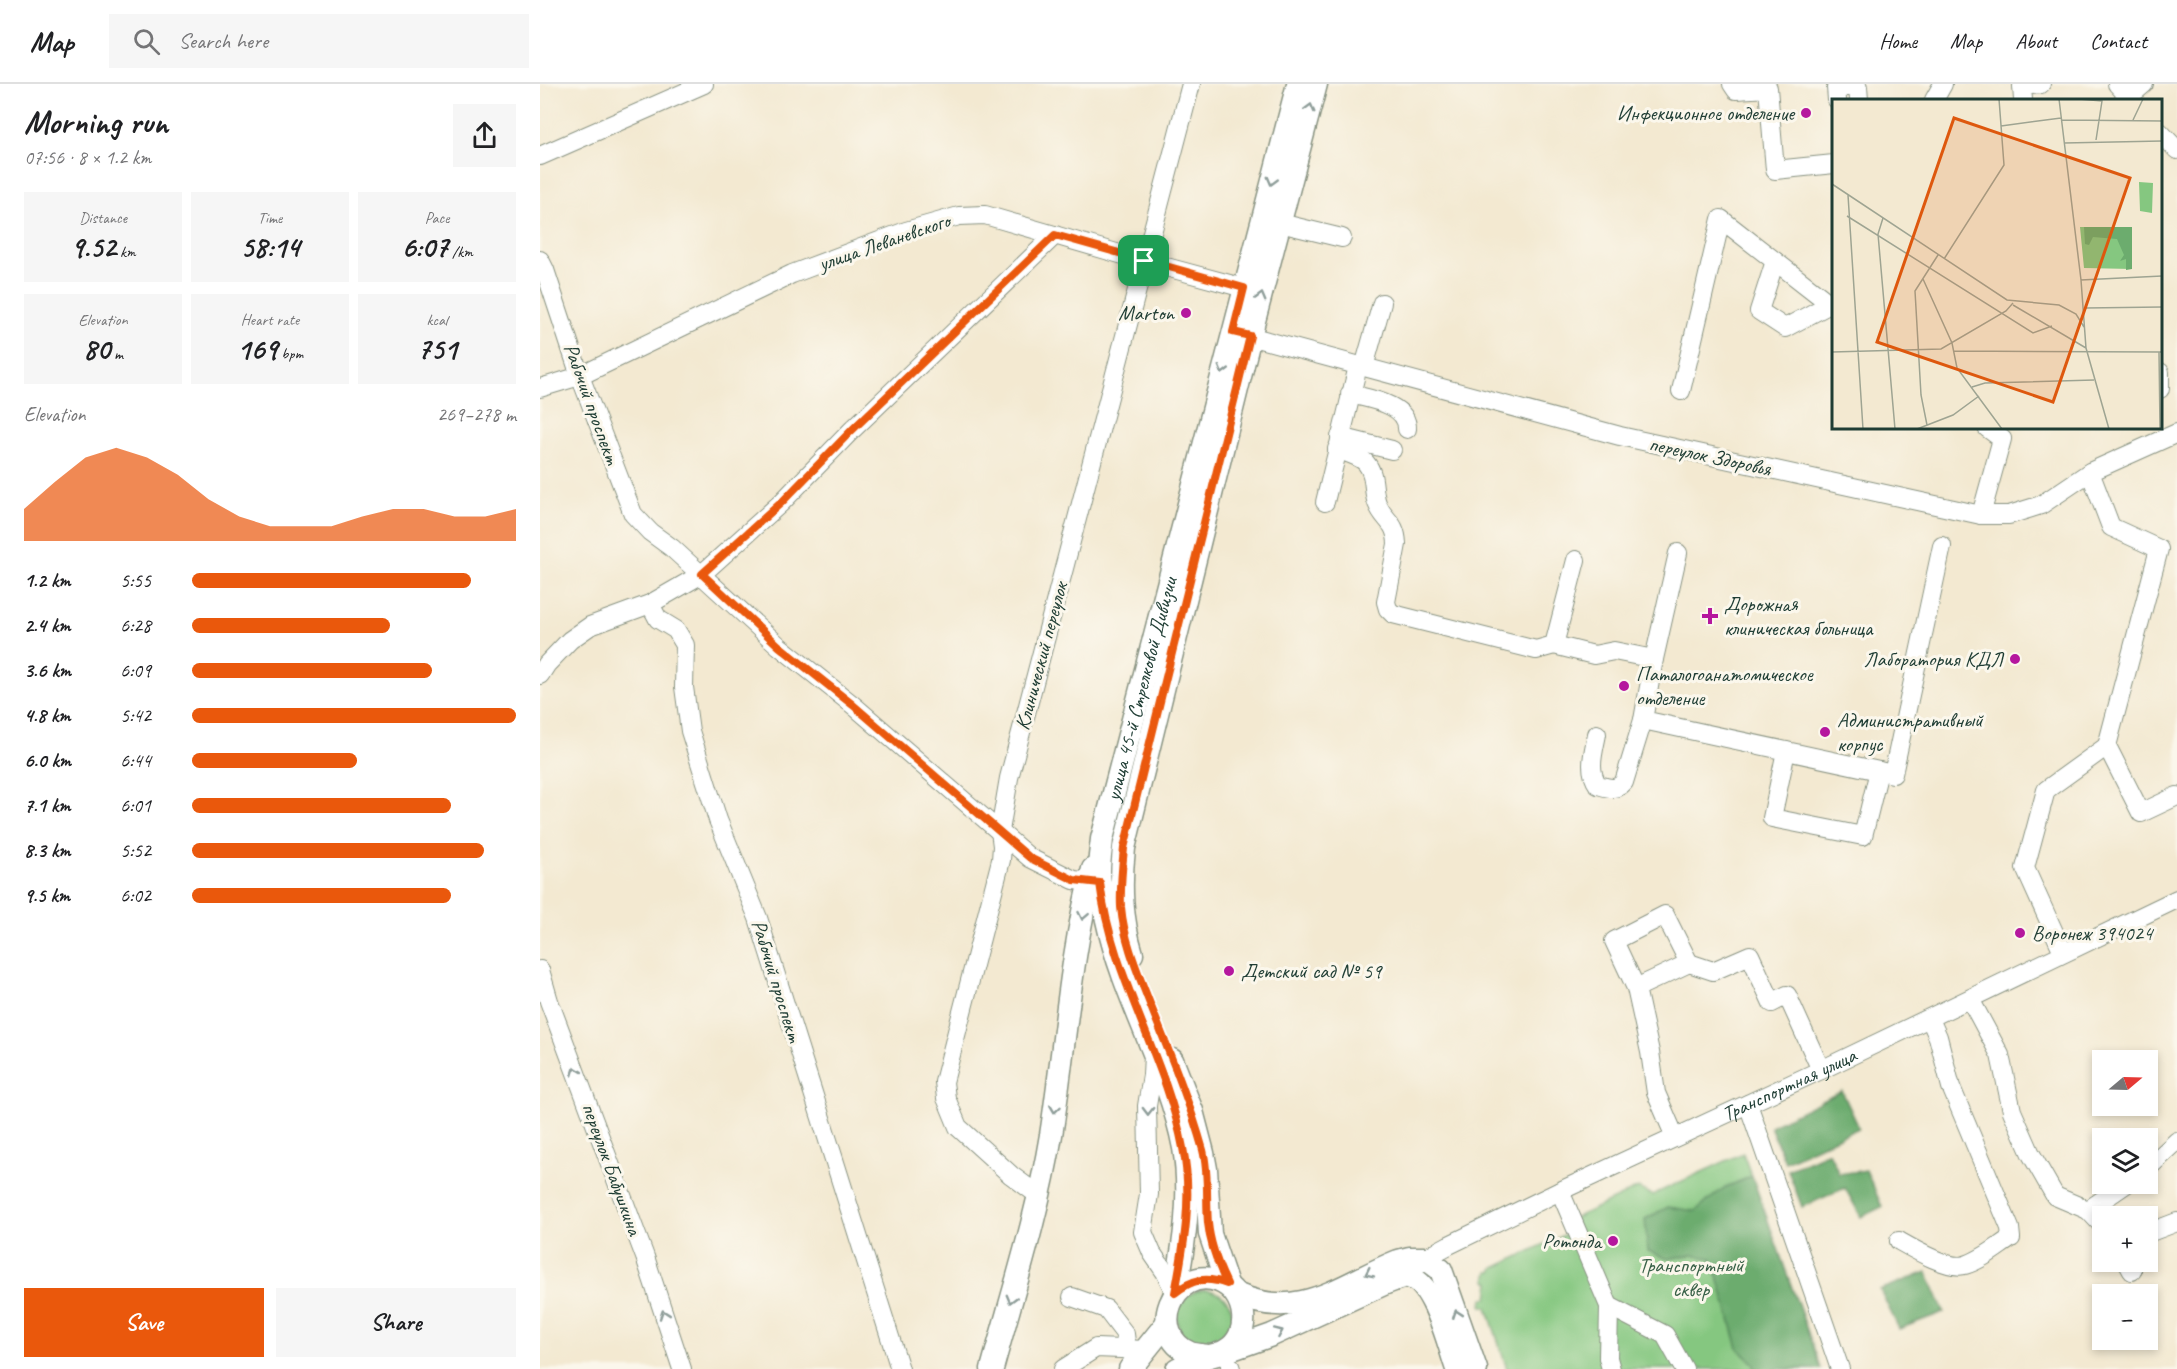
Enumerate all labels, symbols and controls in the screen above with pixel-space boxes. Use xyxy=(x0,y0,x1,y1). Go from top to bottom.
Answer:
search box xyxy=(109,14,529,68)
text: Map xyxy=(30,24,73,59)
icon: search xyxy=(130,25,163,58)
text: Search here xyxy=(178,27,268,55)
text: Home xyxy=(1879,28,1917,54)
text: Map xyxy=(1950,28,1982,54)
text: About xyxy=(2015,28,2057,54)
text: Contact xyxy=(2090,28,2147,54)
inset map xyxy=(1832,99,2162,429)
place label: Инфекционное отделение xyxy=(1617,100,1796,126)
text: Morning run xyxy=(24,101,168,143)
one-way arrow xyxy=(1303,103,1315,114)
button: share xyxy=(453,104,516,167)
marker: Инфекционное отделение xyxy=(1799,106,1813,120)
text: 07:56 · 8 × 1.2 km xyxy=(24,145,151,170)
one-way arrow xyxy=(1267,176,1280,186)
street label: улица Леваневского xyxy=(813,207,956,277)
text: Distance xyxy=(79,208,127,228)
text: Time xyxy=(258,208,282,228)
text: Pace xyxy=(425,208,449,228)
text: 9.52 xyxy=(70,228,116,266)
text: 58:14 xyxy=(240,228,300,266)
text: 6:07 xyxy=(401,228,448,266)
pin xyxy=(1118,235,1169,286)
text: km xyxy=(116,242,136,262)
text: /km xyxy=(448,242,473,262)
icon: arrive xyxy=(1127,244,1160,277)
one-way arrow xyxy=(1253,292,1266,302)
place label: Marton xyxy=(1118,300,1176,326)
marker: Marton xyxy=(1179,306,1193,320)
text: Elevation xyxy=(78,310,128,330)
text: Heart rate xyxy=(241,310,299,330)
text: kcal xyxy=(426,310,448,330)
text: 80 xyxy=(83,330,110,368)
text: 169 xyxy=(237,330,277,368)
text: 751 xyxy=(417,330,457,368)
street label: Рабочий проспект xyxy=(558,340,626,469)
text: m xyxy=(110,344,123,364)
text: bpm xyxy=(277,344,303,364)
one-way arrow xyxy=(1218,364,1230,375)
text: Elevation xyxy=(24,402,86,427)
text: 269–278 m xyxy=(437,402,516,427)
street label: переулок Здоровья xyxy=(1647,430,1775,482)
text: 1.2 km xyxy=(24,568,71,593)
text: 5:55 xyxy=(120,568,151,593)
street label: улица 45-й Стрелковой Дивизии xyxy=(1099,573,1183,805)
street label: Клинический переулок xyxy=(1009,577,1074,733)
place label: Дорожная клиническая больница xyxy=(1724,591,1874,641)
marker: Дорожная клиническая больница xyxy=(1701,607,1719,625)
text: 2.4 km xyxy=(24,613,71,638)
text: 6:28 xyxy=(120,613,151,638)
place label: Лаборатория КДЛ xyxy=(1864,646,2004,672)
marker: Лаборатория КДЛ xyxy=(2008,652,2022,666)
text: 3.6 km xyxy=(24,658,71,683)
text: 6:09 xyxy=(120,658,151,683)
place label: Паталогоанатомическое отделение xyxy=(1636,661,1814,711)
marker: Паталогоанатомическое отделение xyxy=(1617,679,1631,693)
text: 4.8 km xyxy=(24,703,71,728)
text: 5:42 xyxy=(120,703,151,728)
place label: Административный корпус xyxy=(1837,707,1984,757)
marker: Административный корпус xyxy=(1818,725,1832,739)
text: 6.0 km xyxy=(24,748,71,773)
text: 6:44 xyxy=(120,748,151,773)
text: 7.1 km xyxy=(24,793,70,818)
text: 6:01 xyxy=(120,793,151,818)
text: 8.3 km xyxy=(24,838,71,863)
text: 5:52 xyxy=(120,838,151,863)
text: 9.5 km xyxy=(24,883,70,908)
text: 6:02 xyxy=(120,883,151,908)
one-way arrow xyxy=(1077,911,1090,921)
street label: Рабочий проспект xyxy=(746,917,808,1047)
place label: Воронеж 394024 xyxy=(2032,920,2155,946)
marker: Воронеж 394024 xyxy=(2013,926,2027,940)
place label: Детский сад № 59 xyxy=(1241,958,1383,984)
marker: Детский сад № 59 xyxy=(1222,964,1236,978)
street label: Транспортная улица xyxy=(1718,1041,1862,1127)
north arrow xyxy=(2092,1050,2158,1116)
map controls xyxy=(2092,1050,2158,1350)
one-way arrow xyxy=(571,1066,583,1077)
street label: переулок Бабушкина xyxy=(576,1099,649,1240)
one-way arrow xyxy=(1049,1104,1061,1114)
one-way arrow xyxy=(1141,1106,1154,1115)
button: layers xyxy=(2092,1128,2158,1194)
button: + xyxy=(2092,1206,2158,1272)
place label: Ротонда xyxy=(1542,1228,1603,1254)
marker: Ротонда xyxy=(1606,1234,1620,1248)
park label: Транспортный сквер xyxy=(1638,1252,1745,1302)
one-way arrow xyxy=(1365,1266,1376,1278)
button: − xyxy=(2092,1284,2158,1350)
button: Save xyxy=(24,1288,264,1357)
button: Share xyxy=(276,1288,516,1357)
one-way arrow xyxy=(1005,1294,1018,1304)
one-way arrow xyxy=(658,1309,671,1320)
one-way arrow xyxy=(1452,1309,1464,1320)
one-way arrow xyxy=(1273,1327,1284,1339)

